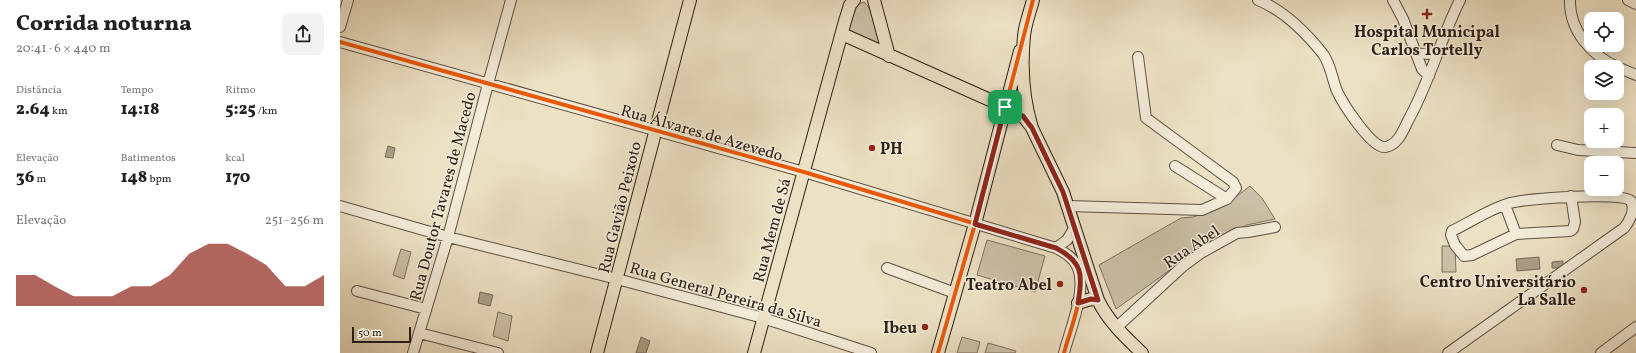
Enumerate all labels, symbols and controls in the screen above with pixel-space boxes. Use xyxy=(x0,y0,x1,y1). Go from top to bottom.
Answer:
marker: Hospital Municipal Carlos Tortelly xyxy=(1421,8,1433,20)
text: Corrida noturna xyxy=(16,9,192,40)
map controls xyxy=(1584,12,1624,196)
button: locate xyxy=(1584,12,1624,52)
button: share xyxy=(282,13,324,55)
place label: Hospital Municipal Carlos Tortelly xyxy=(1354,22,1501,62)
text: 20:41 · 6 × 440 m xyxy=(16,40,110,58)
button: layers xyxy=(1584,60,1624,100)
text: Distância xyxy=(16,83,62,98)
text: Tempo xyxy=(121,83,153,98)
text: Ritmo xyxy=(225,83,256,98)
street label: Rua Doutor Tavares de Macedo xyxy=(405,90,482,303)
pin xyxy=(988,90,1022,124)
icon: arrive xyxy=(994,96,1016,118)
text: 2.64 xyxy=(16,98,50,121)
text: 14:18 xyxy=(121,98,160,121)
text: 5:25 xyxy=(225,98,256,121)
street label: Rua Álvares de Azevedo xyxy=(618,100,785,168)
text: km xyxy=(50,104,68,119)
text: /km xyxy=(256,104,278,119)
button: + xyxy=(1584,108,1624,148)
street label: Rua Gavião Peixoto xyxy=(594,139,648,276)
place label: PH xyxy=(880,139,903,161)
marker: PH xyxy=(867,143,877,153)
text: Elevação xyxy=(16,151,59,166)
text: Batimentos xyxy=(121,151,176,166)
text: kcal xyxy=(225,151,245,166)
button: − xyxy=(1584,156,1624,196)
text: 36 xyxy=(16,166,34,189)
text: 148 xyxy=(121,166,147,189)
text: 170 xyxy=(225,166,250,189)
text: m xyxy=(34,172,46,187)
text: bpm xyxy=(147,172,172,187)
street label: Rua Mem de Sá xyxy=(748,176,797,285)
text: Elevação xyxy=(16,212,66,230)
text: 251–256 m xyxy=(265,212,324,230)
street label: Rua Abel xyxy=(1160,221,1225,275)
street label: Rua General Pereira da Silva xyxy=(627,258,824,334)
place label: Centro Universitário La Salle xyxy=(1420,272,1576,312)
place label: Teatro Abel xyxy=(966,275,1053,297)
marker: Teatro Abel xyxy=(1055,279,1065,289)
marker: Centro Universitário La Salle xyxy=(1579,285,1589,295)
place label: Ibeu xyxy=(883,318,917,340)
marker: Ibeu xyxy=(920,322,930,332)
scale bar xyxy=(352,325,411,344)
text: 50 m xyxy=(358,326,382,341)

